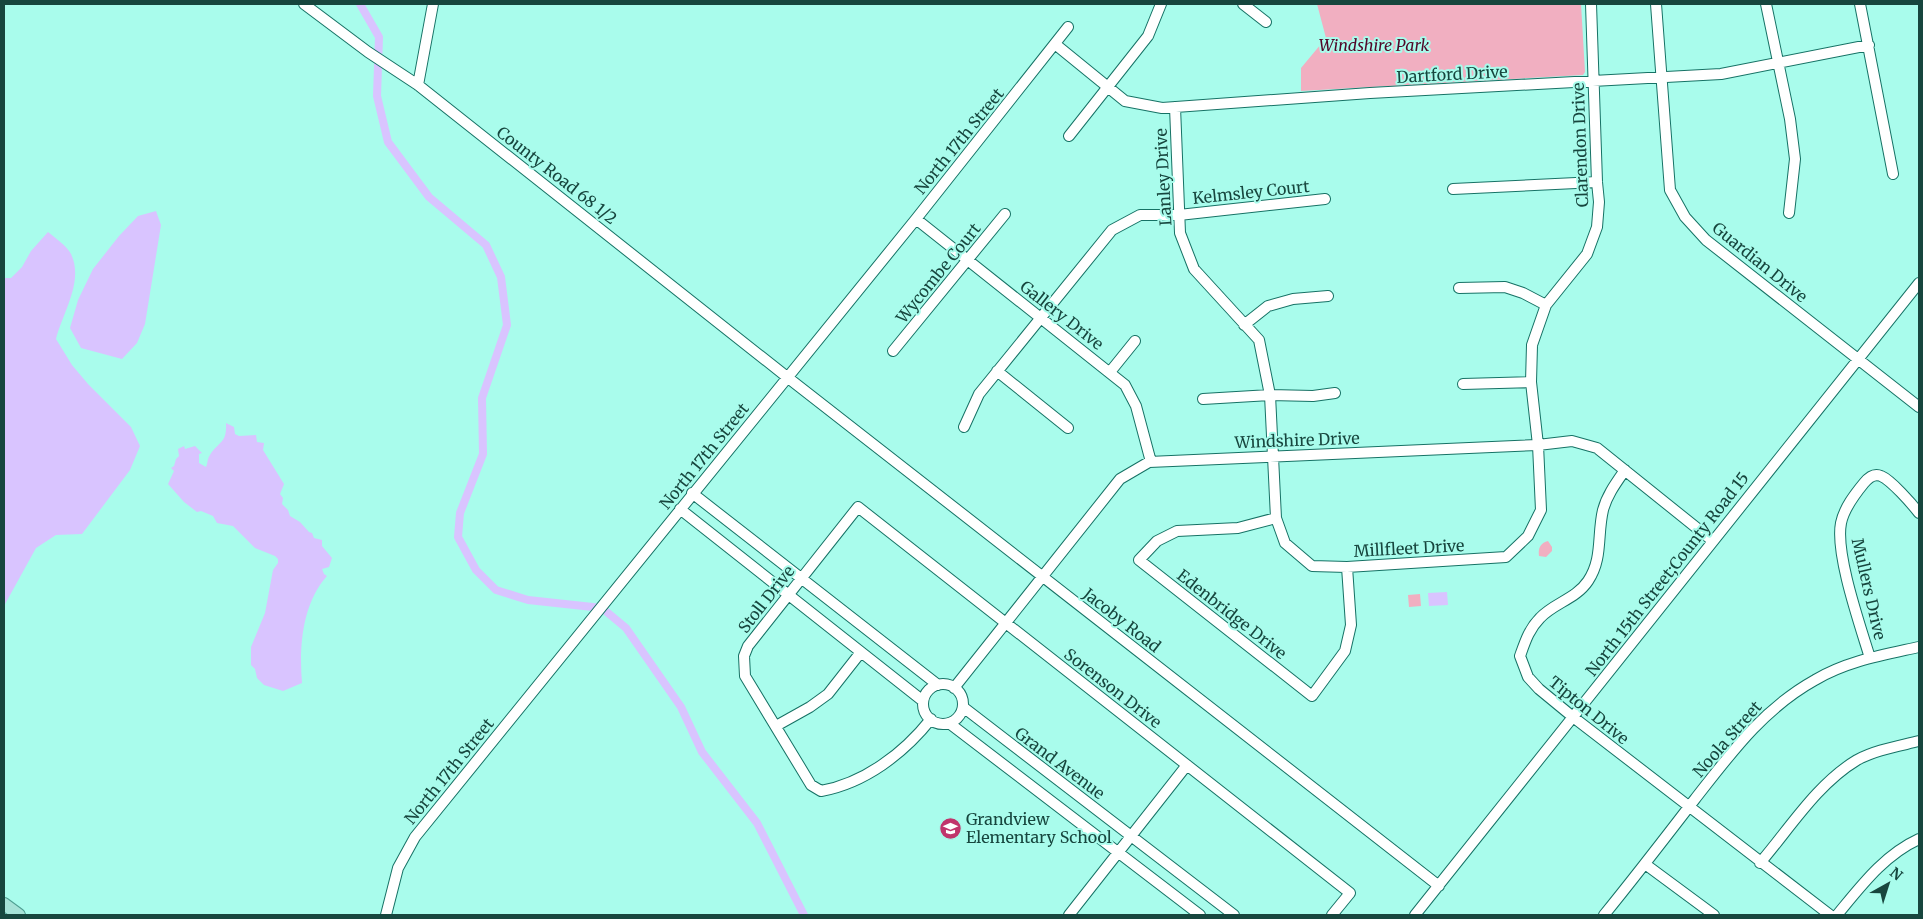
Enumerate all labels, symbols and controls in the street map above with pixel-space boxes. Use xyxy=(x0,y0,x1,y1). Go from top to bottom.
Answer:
park label: Windshire Park xyxy=(1319,35,1430,55)
street label: Dartford Drive xyxy=(1396,61,1508,87)
street label: Clarendon Drive xyxy=(1568,82,1592,208)
street label: North 17th Street xyxy=(910,83,1008,198)
street label: County Road 68 1/2 xyxy=(493,122,621,228)
street label: Lanley Drive xyxy=(1150,128,1176,226)
street label: Kelmsley Court xyxy=(1192,176,1311,208)
street label: Wycombe Court xyxy=(891,218,985,328)
street label: Guardian Drive xyxy=(1709,218,1811,306)
street label: Gallery Drive xyxy=(1016,276,1108,354)
street label: North 17th Street xyxy=(655,398,753,513)
street label: Windshire Drive xyxy=(1233,428,1360,452)
street label: North 15th Street;County Road 15 xyxy=(1581,468,1753,680)
street label: Millfleet Drive xyxy=(1353,535,1465,561)
street label: Mullers Drive xyxy=(1848,536,1890,642)
street label: Stoll Drive xyxy=(734,561,798,637)
street label: Edenbridge Drive xyxy=(1173,565,1291,663)
street label: Jacoby Road xyxy=(1078,583,1165,657)
street label: Sorenson Drive xyxy=(1060,644,1166,732)
street label: Tipton Drive xyxy=(1545,672,1633,748)
street label: Noola Street xyxy=(1689,696,1766,781)
street label: North 17th Street xyxy=(400,713,498,828)
street label: Grand Avenue xyxy=(1011,723,1109,803)
place label: Grandview Elementary School xyxy=(966,809,1112,847)
school or university icon: Grandview Elementary School xyxy=(938,816,962,840)
north arrow xyxy=(1863,859,1913,909)
text: N xyxy=(1886,863,1906,884)

